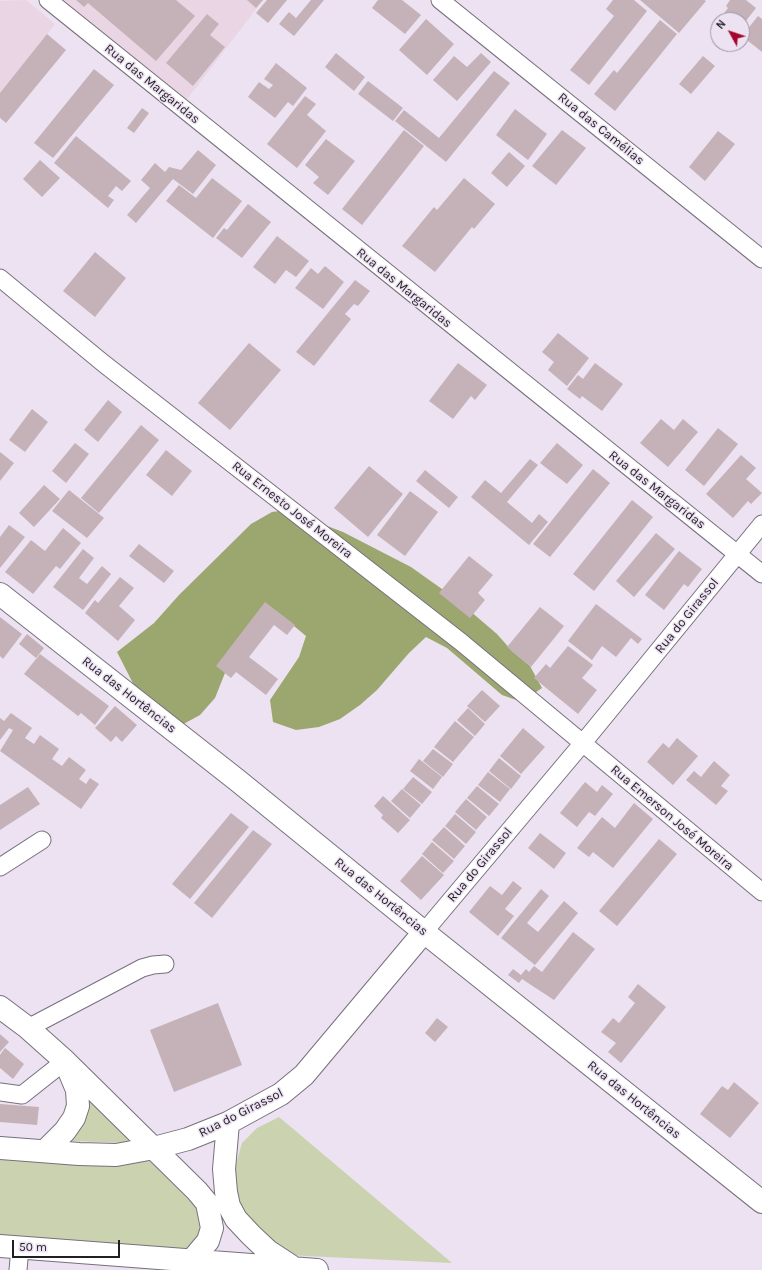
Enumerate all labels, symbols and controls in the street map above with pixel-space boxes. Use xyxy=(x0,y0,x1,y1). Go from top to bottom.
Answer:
north arrow xyxy=(710,12,750,52)
text: N xyxy=(714,17,729,32)
street label: Rua das Margaridas xyxy=(101,41,203,127)
street label: Rua das Camélias xyxy=(555,89,647,169)
street label: Rua das Margaridas xyxy=(353,245,455,331)
street label: Rua das Margaridas xyxy=(606,447,708,533)
street label: Rua Ernesto José Moreira xyxy=(229,458,355,562)
street label: Rua do Girassol xyxy=(652,575,722,657)
street label: Rua das Hortências xyxy=(79,653,179,737)
street label: Rua Emerson José Moreira xyxy=(607,762,737,874)
street label: Rua do Girassol xyxy=(444,825,516,905)
street label: Rua das Hortências xyxy=(331,855,431,939)
street label: Rua das Hortências xyxy=(584,1058,684,1142)
street label: Rua do Girassol xyxy=(196,1085,286,1141)
scale bar xyxy=(14,1232,122,1258)
text: 50 m xyxy=(19,1240,47,1254)

